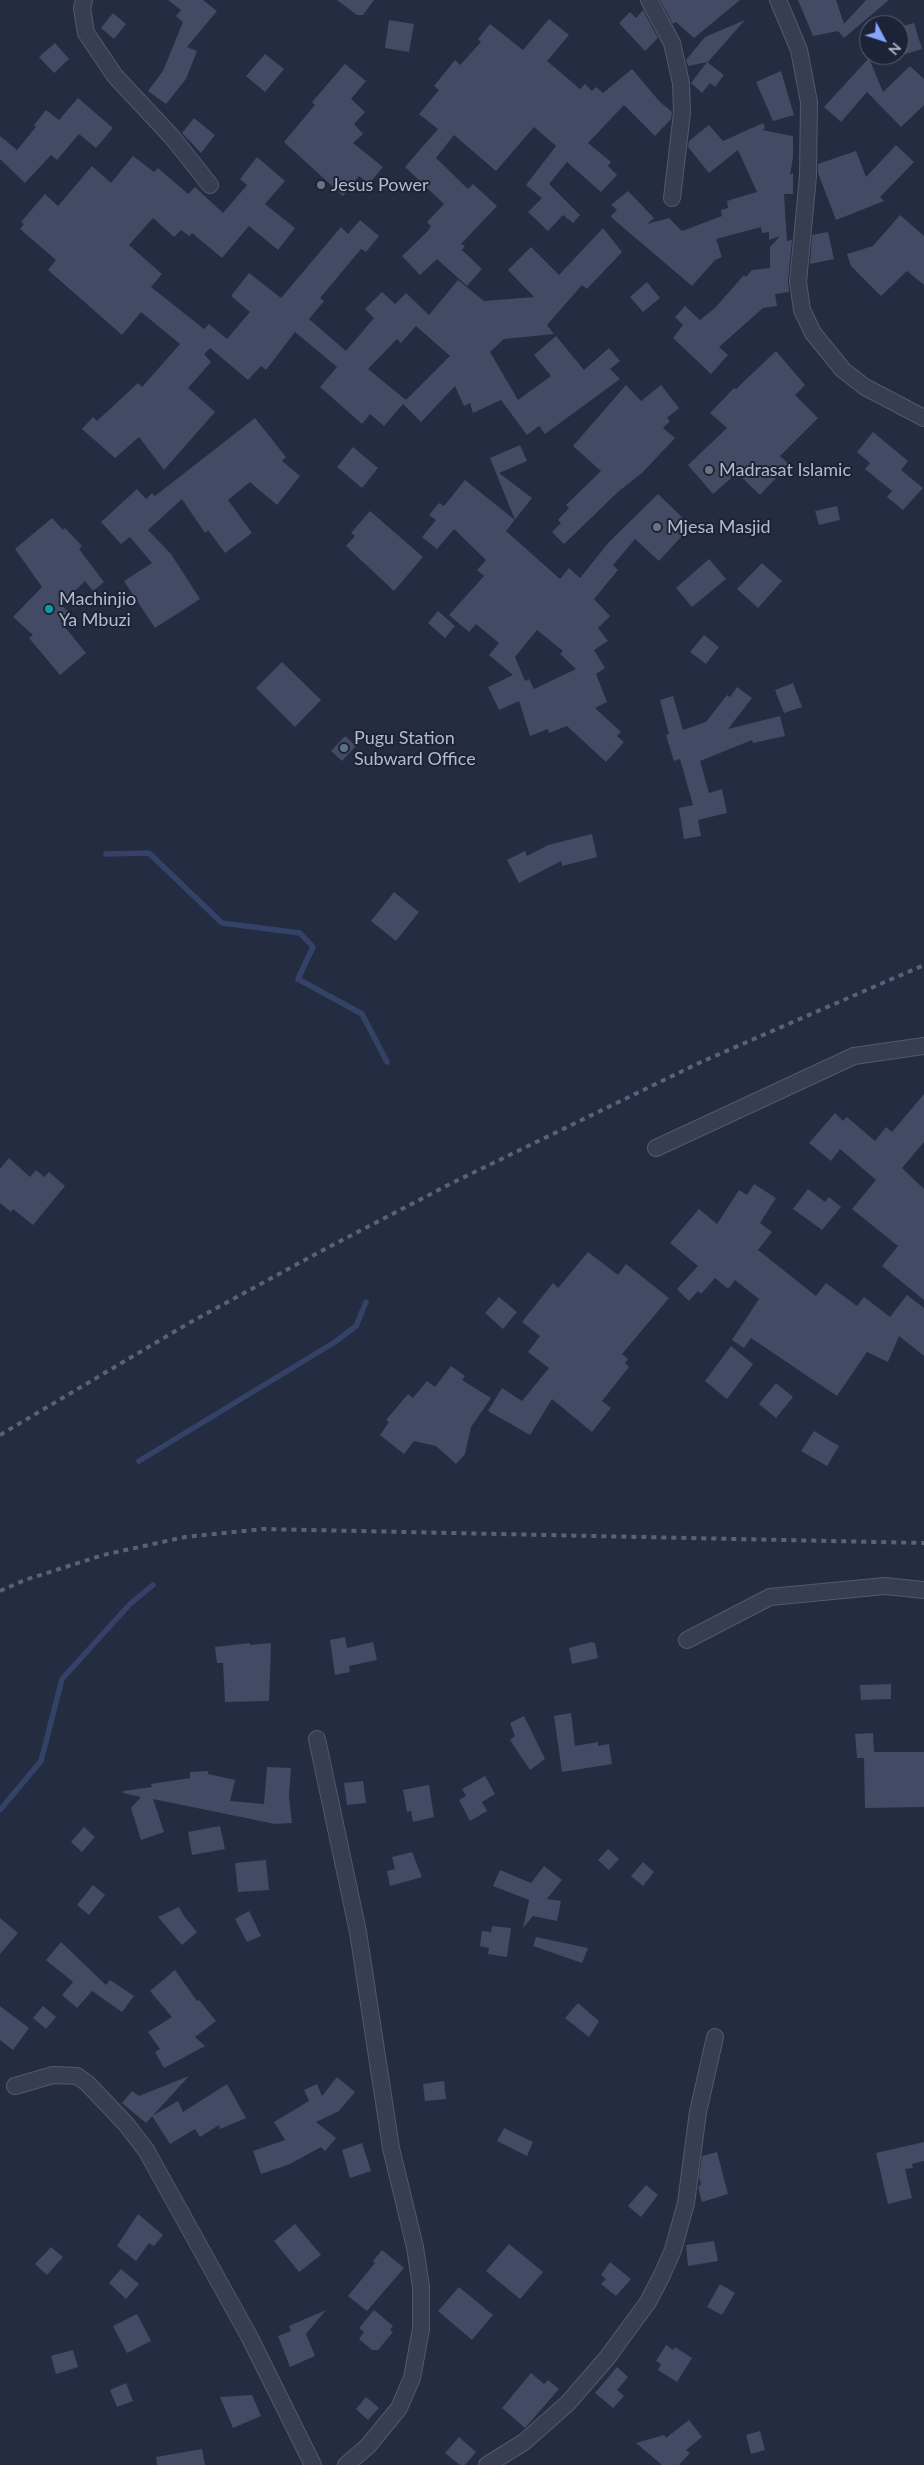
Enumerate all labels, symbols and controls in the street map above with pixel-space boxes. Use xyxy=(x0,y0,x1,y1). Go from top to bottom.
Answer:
north arrow xyxy=(859,15,909,65)
text: N xyxy=(885,40,905,59)
place label: Jesus Power xyxy=(331,174,428,196)
marker: Jesus Power xyxy=(315,179,327,191)
place label: Madrasat Islamic xyxy=(719,459,851,481)
marker: Madrasat Islamic xyxy=(703,464,715,476)
place label: Mjesa Masjid xyxy=(667,516,771,538)
marker: Mjesa Masjid xyxy=(651,521,663,533)
place label: Machinjio Ya Mbuzi xyxy=(59,588,136,630)
marker: Machinjio Ya Mbuzi xyxy=(43,603,55,615)
place label: Pugu Station Subward Office xyxy=(354,727,476,770)
marker: Pugu Station Subward Office xyxy=(338,742,350,754)

